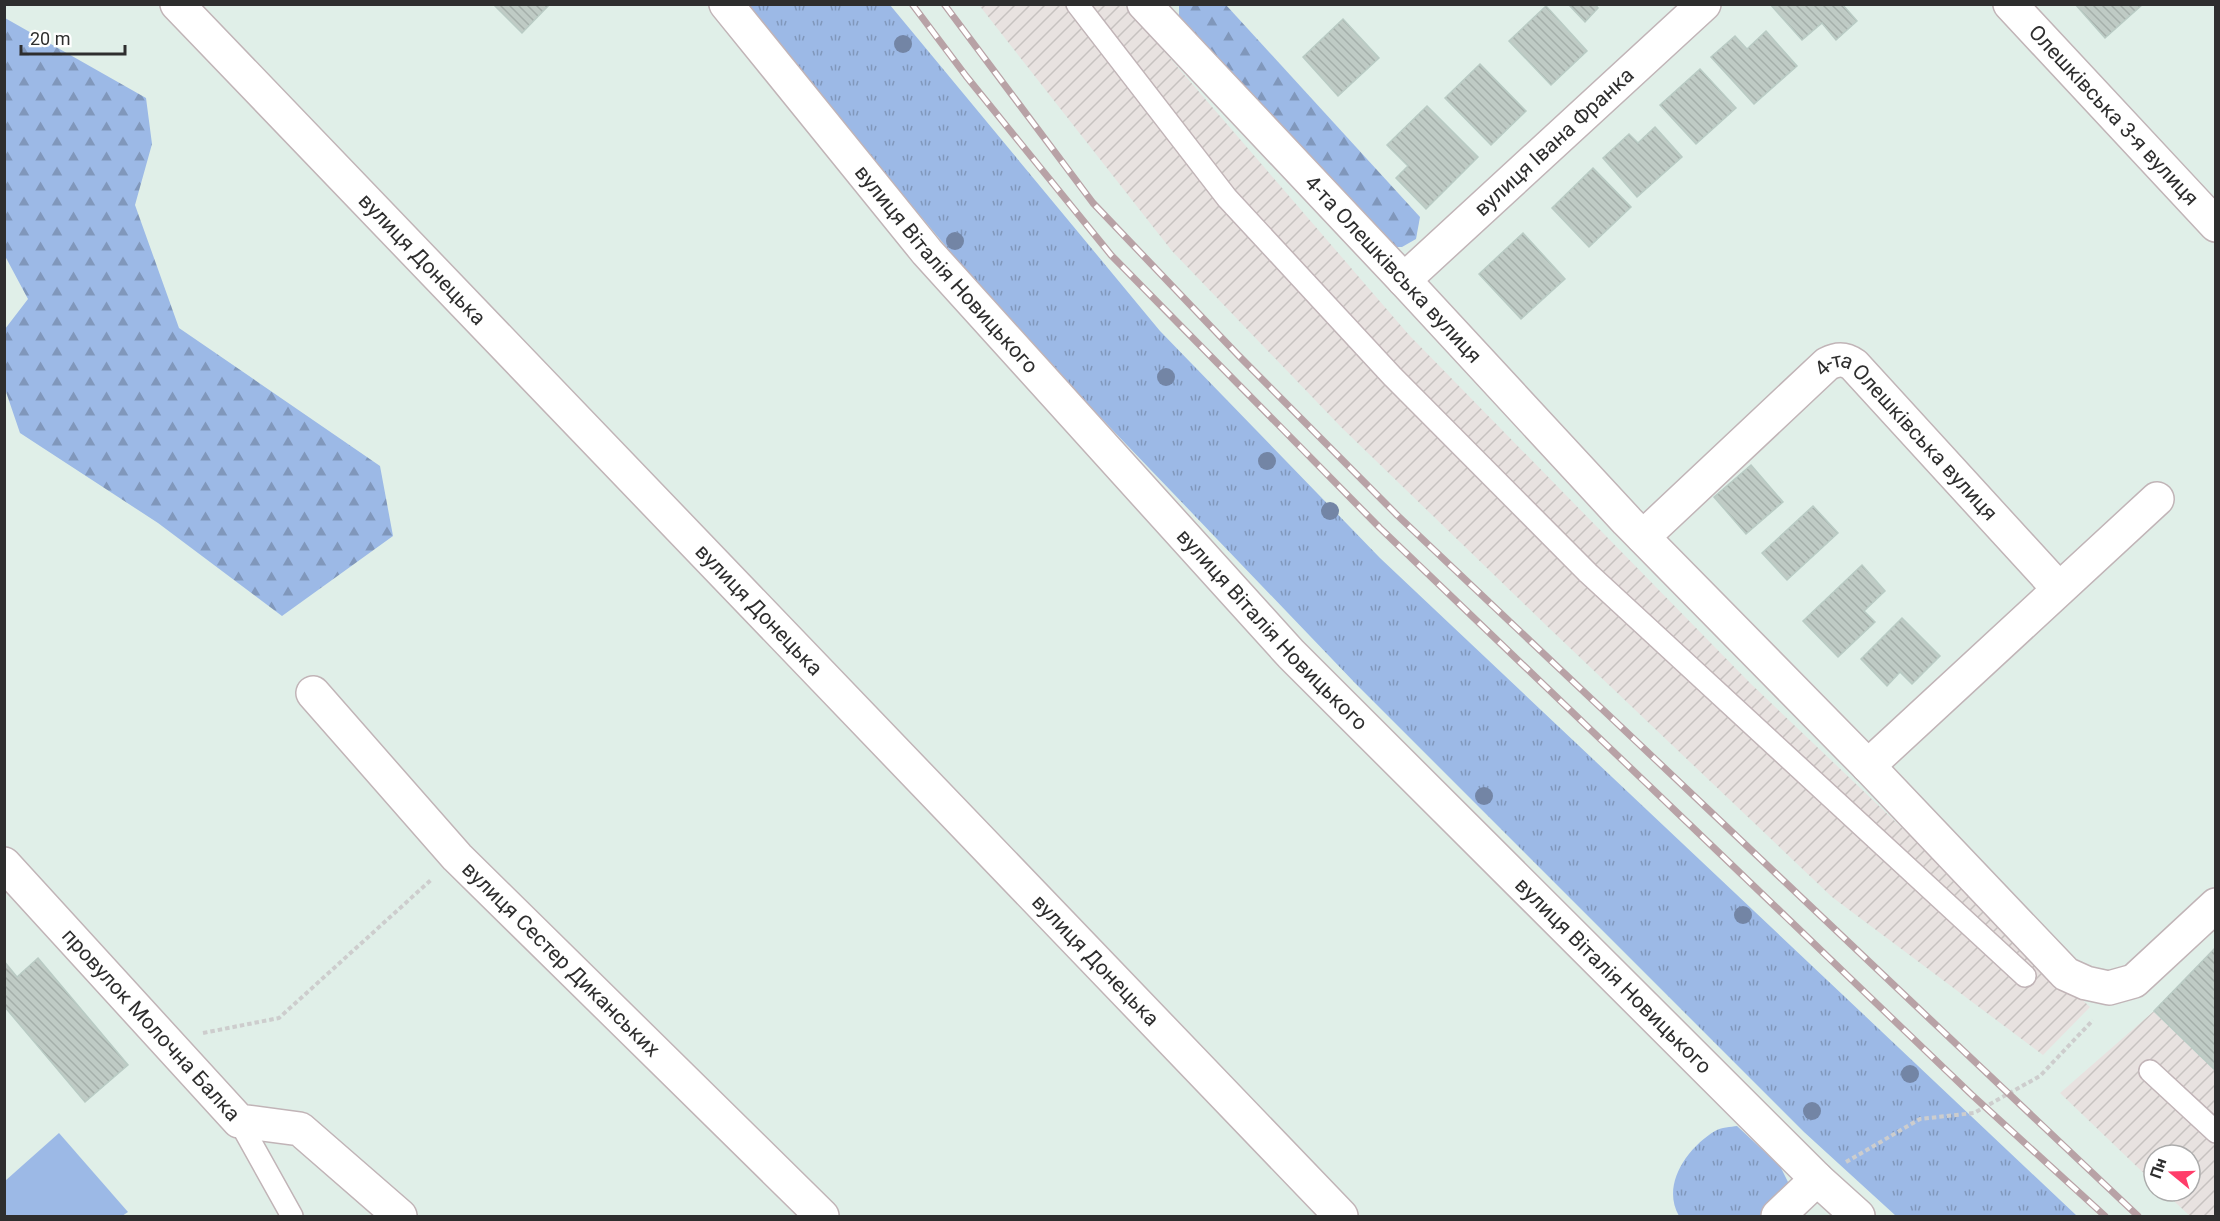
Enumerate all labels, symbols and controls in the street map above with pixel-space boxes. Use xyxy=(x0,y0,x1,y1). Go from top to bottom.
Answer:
scale bar xyxy=(21,18,124,56)
street label: Олешківська 3-я вулиця xyxy=(2024,20,2203,210)
text: 20 m xyxy=(30,28,70,49)
street label: вулиця Івана Франка xyxy=(1470,63,1639,221)
street label: вулиця Віталія Новицького xyxy=(850,161,1043,378)
street label: 4-та Олешківська вулиця xyxy=(1300,171,1487,368)
street label: вулиця Донецька xyxy=(354,189,491,330)
street label: 4-та Олешківська вулиця xyxy=(1810,348,2002,525)
street label: вулиця Віталія Новицького xyxy=(1172,524,1372,735)
street label: вулиця Донецька xyxy=(690,539,827,680)
street label: вулиця Сестер Диканських xyxy=(457,857,665,1062)
street label: вулиця Віталія Новицького xyxy=(1510,873,1716,1079)
street label: вулиця Донецька xyxy=(1027,890,1164,1031)
street label: провулок Молочна Балка xyxy=(57,924,245,1126)
north arrow xyxy=(2142,1143,2202,1203)
text: Пн xyxy=(2146,1156,2171,1181)

